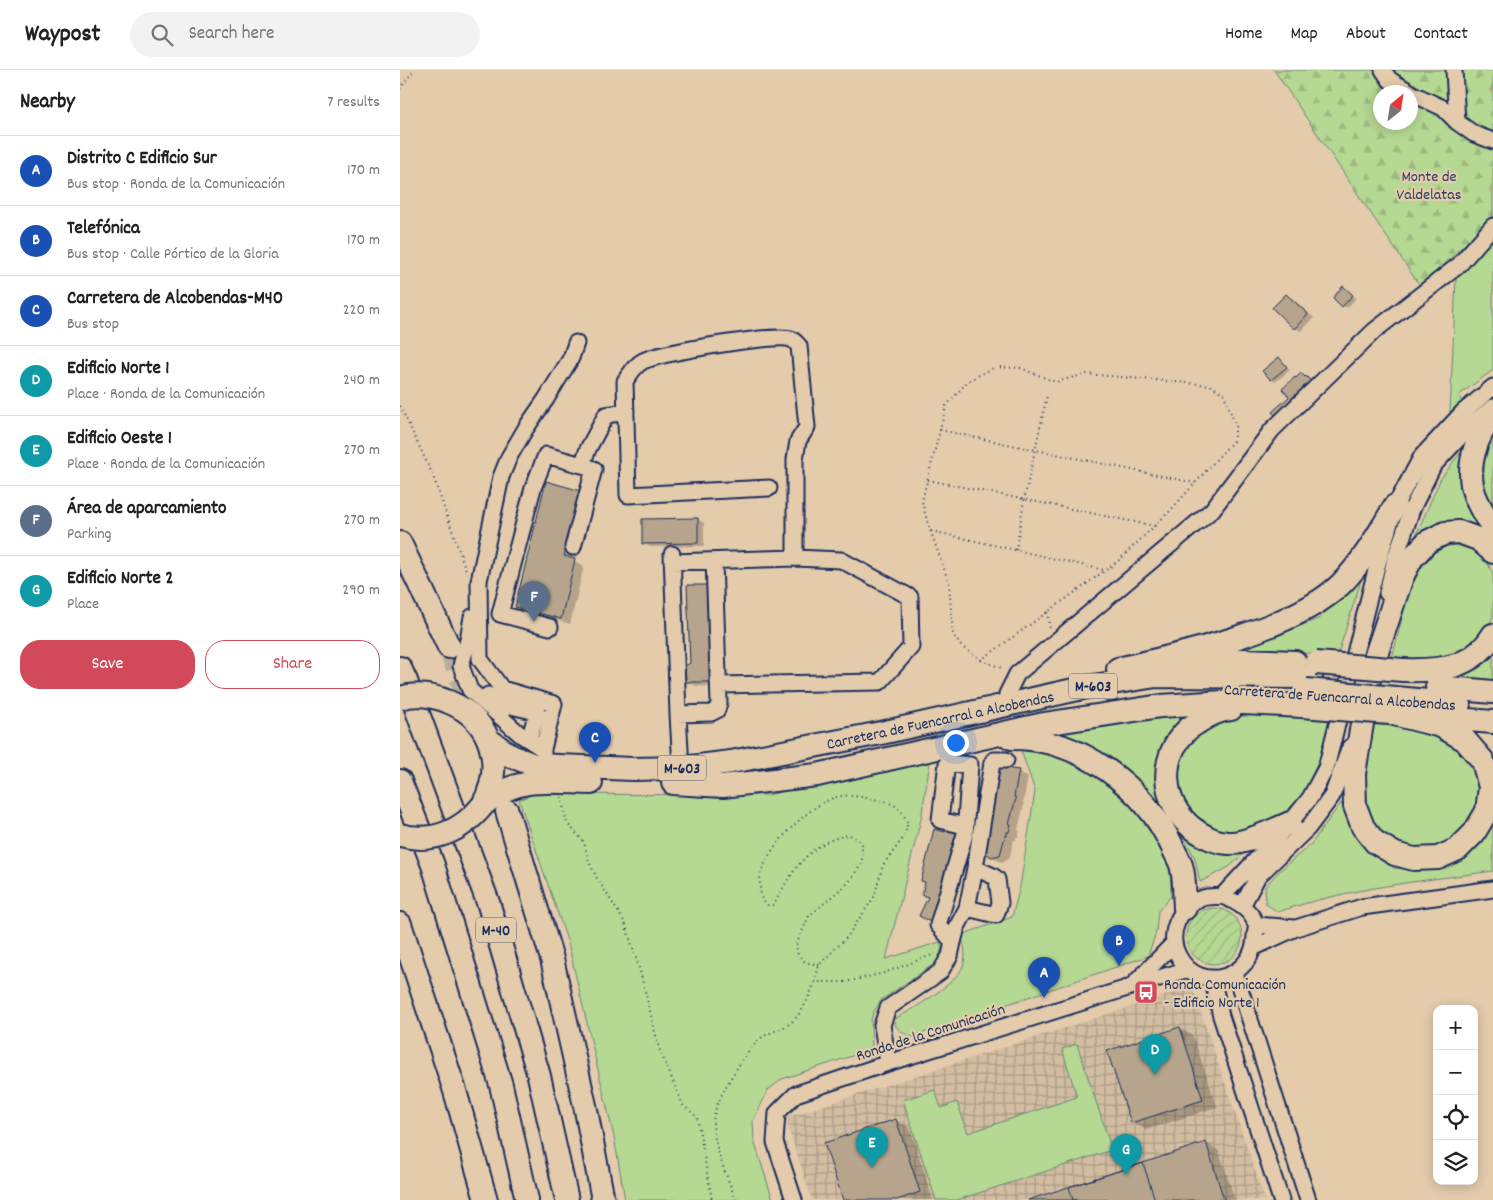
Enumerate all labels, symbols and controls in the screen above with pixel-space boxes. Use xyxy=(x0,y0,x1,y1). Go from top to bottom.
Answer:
search box xyxy=(130,12,480,57)
text: Waypost xyxy=(25,18,100,52)
icon: search xyxy=(148,21,176,49)
text: Search here xyxy=(188,21,274,48)
text: Home xyxy=(1225,22,1262,47)
text: Map xyxy=(1290,22,1318,47)
text: About xyxy=(1346,22,1386,47)
text: Contact xyxy=(1414,22,1468,47)
north arrow xyxy=(1373,85,1418,130)
text: Nearby xyxy=(20,88,75,118)
text: 7 results xyxy=(327,91,380,114)
text: Distrito C Edificio Sur xyxy=(67,146,217,173)
text: A xyxy=(32,159,40,182)
text: 170 m xyxy=(347,159,380,182)
park label: Monte de Valdelatas xyxy=(1396,166,1462,207)
text: Bus stop · Ronda de la Comunicación xyxy=(67,173,285,196)
text: Telefónica xyxy=(67,216,140,243)
text: B xyxy=(32,229,40,252)
text: 170 m xyxy=(347,229,380,252)
text: Bus stop · Calle Pórtico de la Gloria xyxy=(67,243,279,266)
text: Carretera de Alcobendas-M40 xyxy=(67,286,283,313)
text: C xyxy=(32,299,40,322)
text: 220 m xyxy=(343,299,380,322)
text: Bus stop xyxy=(67,313,119,336)
text: Edificio Norte 1 xyxy=(67,356,170,383)
text: D xyxy=(32,369,40,392)
text: 240 m xyxy=(343,369,380,392)
text: Place · Ronda de la Comunicación xyxy=(67,383,265,406)
text: Edificio Oeste 1 xyxy=(67,426,172,453)
text: E xyxy=(32,439,40,462)
text: 270 m xyxy=(344,439,380,462)
text: Place · Ronda de la Comunicación xyxy=(67,453,265,476)
text: Área de aparcamiento xyxy=(67,496,226,523)
text: F xyxy=(32,509,40,532)
text: 270 m xyxy=(344,509,380,532)
text: Parking xyxy=(67,523,112,546)
text: Edificio Norte 2 xyxy=(67,566,174,593)
text: G xyxy=(32,579,40,602)
text: 290 m xyxy=(342,579,380,602)
pin: F xyxy=(518,581,550,622)
text: Place xyxy=(67,593,99,616)
button: Save xyxy=(20,640,195,689)
button: Share xyxy=(205,640,380,689)
road number: M-603 xyxy=(1069,674,1117,698)
street label: Carretera de Fuencarral a Alcobendas xyxy=(1223,679,1457,718)
street label: Carretera de Fuencarral a Alcobendas xyxy=(825,686,1057,757)
pin: C xyxy=(579,722,611,763)
your location xyxy=(943,730,969,756)
road number: M-603 xyxy=(658,756,706,780)
road number: M-40 xyxy=(476,918,516,942)
pin: B xyxy=(1103,925,1135,966)
pin: A xyxy=(1028,957,1060,998)
place label: Ronda Comunicación - Edificio Norte 1 xyxy=(1164,974,1286,1015)
bus stop icon: Ronda Comunicación - Edificio Norte 1 xyxy=(1133,979,1159,1005)
street label: Ronda de la Comunicación xyxy=(853,998,1008,1068)
map controls xyxy=(1433,1005,1478,1185)
button: + xyxy=(1433,1005,1478,1050)
pin: D xyxy=(1139,1034,1171,1075)
button: − xyxy=(1433,1050,1478,1095)
button: locate xyxy=(1433,1095,1478,1140)
pin: E xyxy=(856,1127,888,1168)
pin: G xyxy=(1110,1134,1142,1175)
button: layers xyxy=(1433,1140,1478,1185)

